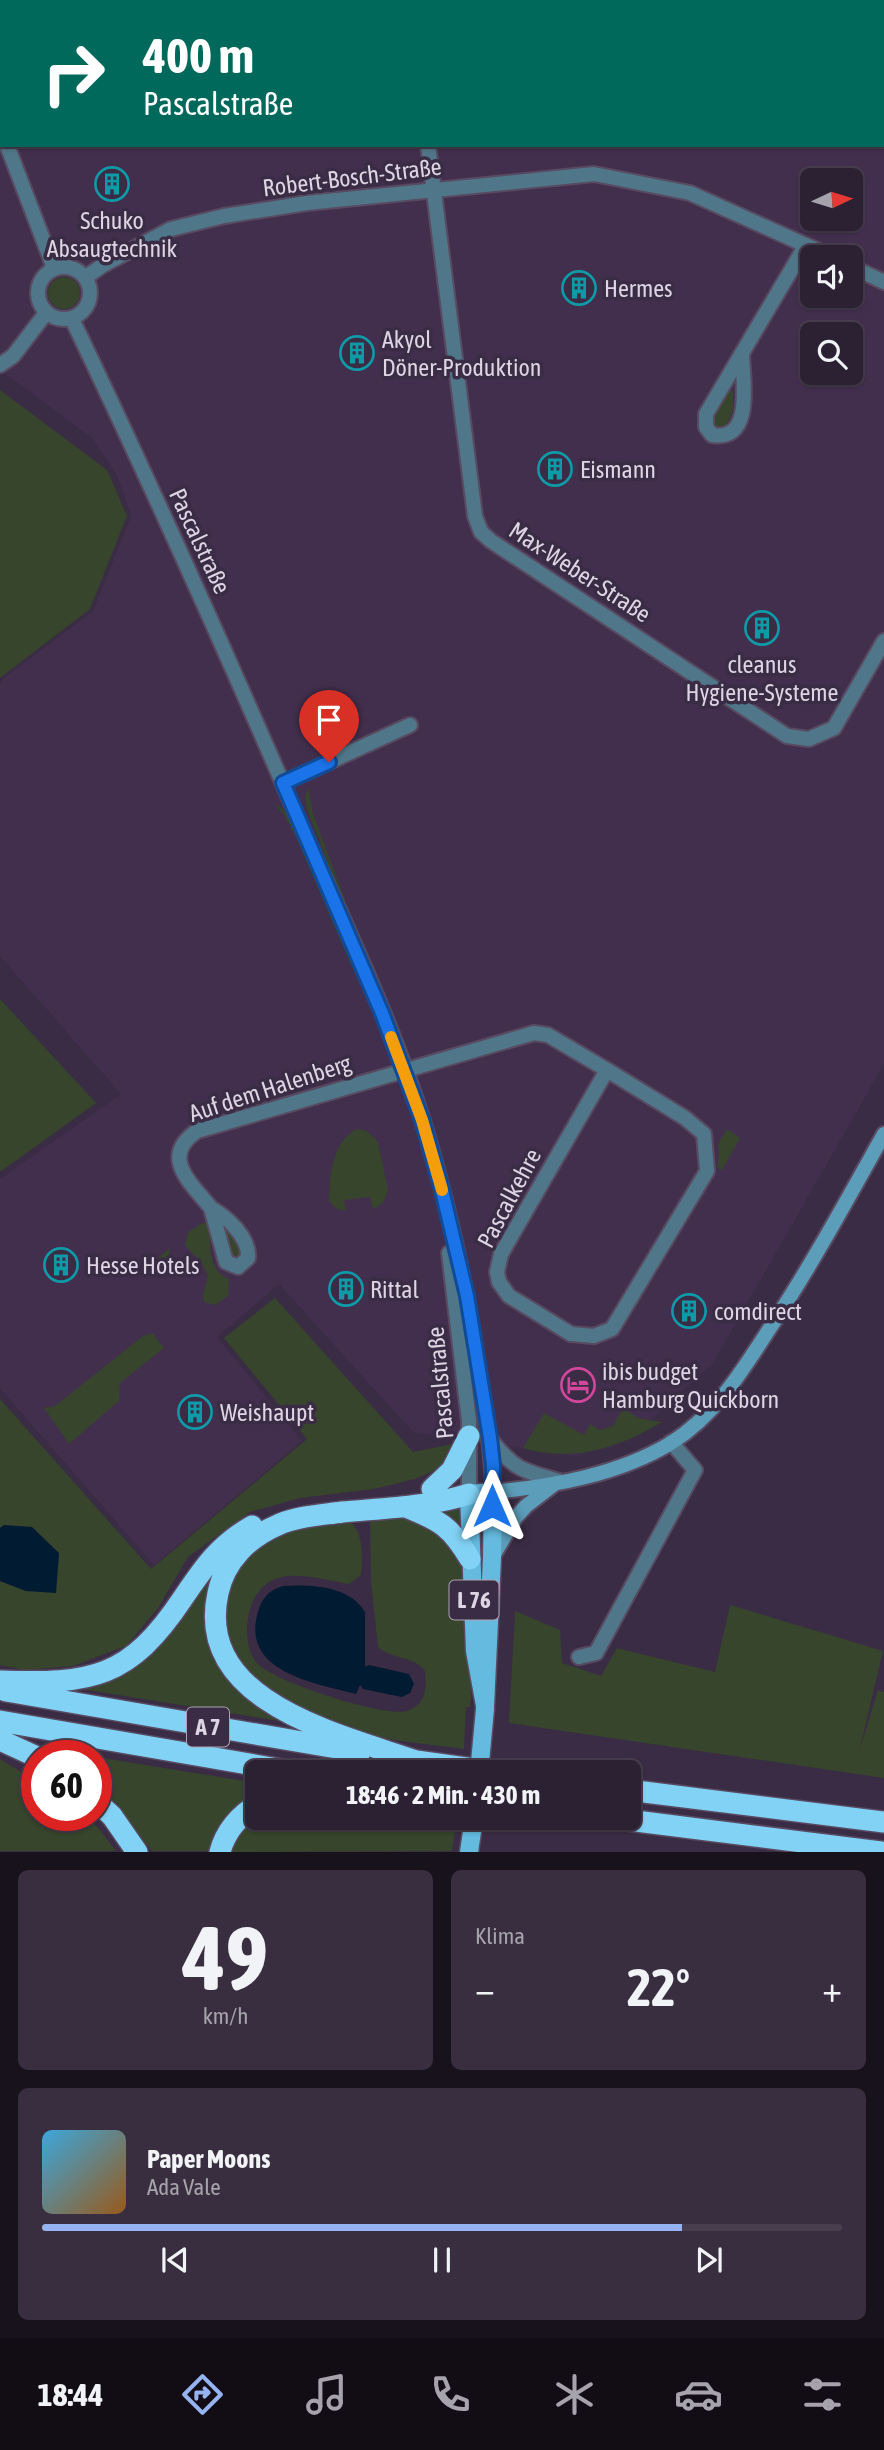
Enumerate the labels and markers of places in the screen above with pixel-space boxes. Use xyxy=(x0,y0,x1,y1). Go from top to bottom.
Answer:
building icon: Schuko Absaugtechnik xyxy=(93,165,131,203)
place label: Schuko Absaugtechnik xyxy=(47,207,178,262)
building icon: Hermes xyxy=(560,269,598,307)
place label: Hermes xyxy=(604,275,673,302)
place label: Akyol Döner-Produktion xyxy=(382,326,541,381)
building icon: Akyol Döner-Produktion xyxy=(338,334,376,372)
building icon: Eismann xyxy=(536,450,574,488)
place label: Eismann xyxy=(580,456,656,483)
building icon: cleanus Hygiene-Systeme xyxy=(743,609,781,647)
place label: cleanus Hygiene-Systeme xyxy=(685,651,839,706)
pin xyxy=(299,690,359,762)
building icon: Hesse Hotels xyxy=(42,1246,80,1284)
place label: Hesse Hotels xyxy=(86,1252,200,1279)
building icon: Rittal xyxy=(327,1270,365,1308)
place label: Rittal xyxy=(370,1276,420,1303)
building icon: comdirect xyxy=(670,1292,708,1330)
place label: comdirect xyxy=(714,1298,802,1325)
place label: ibis budget Hamburg Quickborn xyxy=(602,1358,779,1413)
hotel icon: ibis budget Hamburg Quickborn xyxy=(559,1366,597,1404)
building icon: Weishaupt xyxy=(176,1393,214,1431)
place label: Weishaupt xyxy=(220,1399,314,1426)

